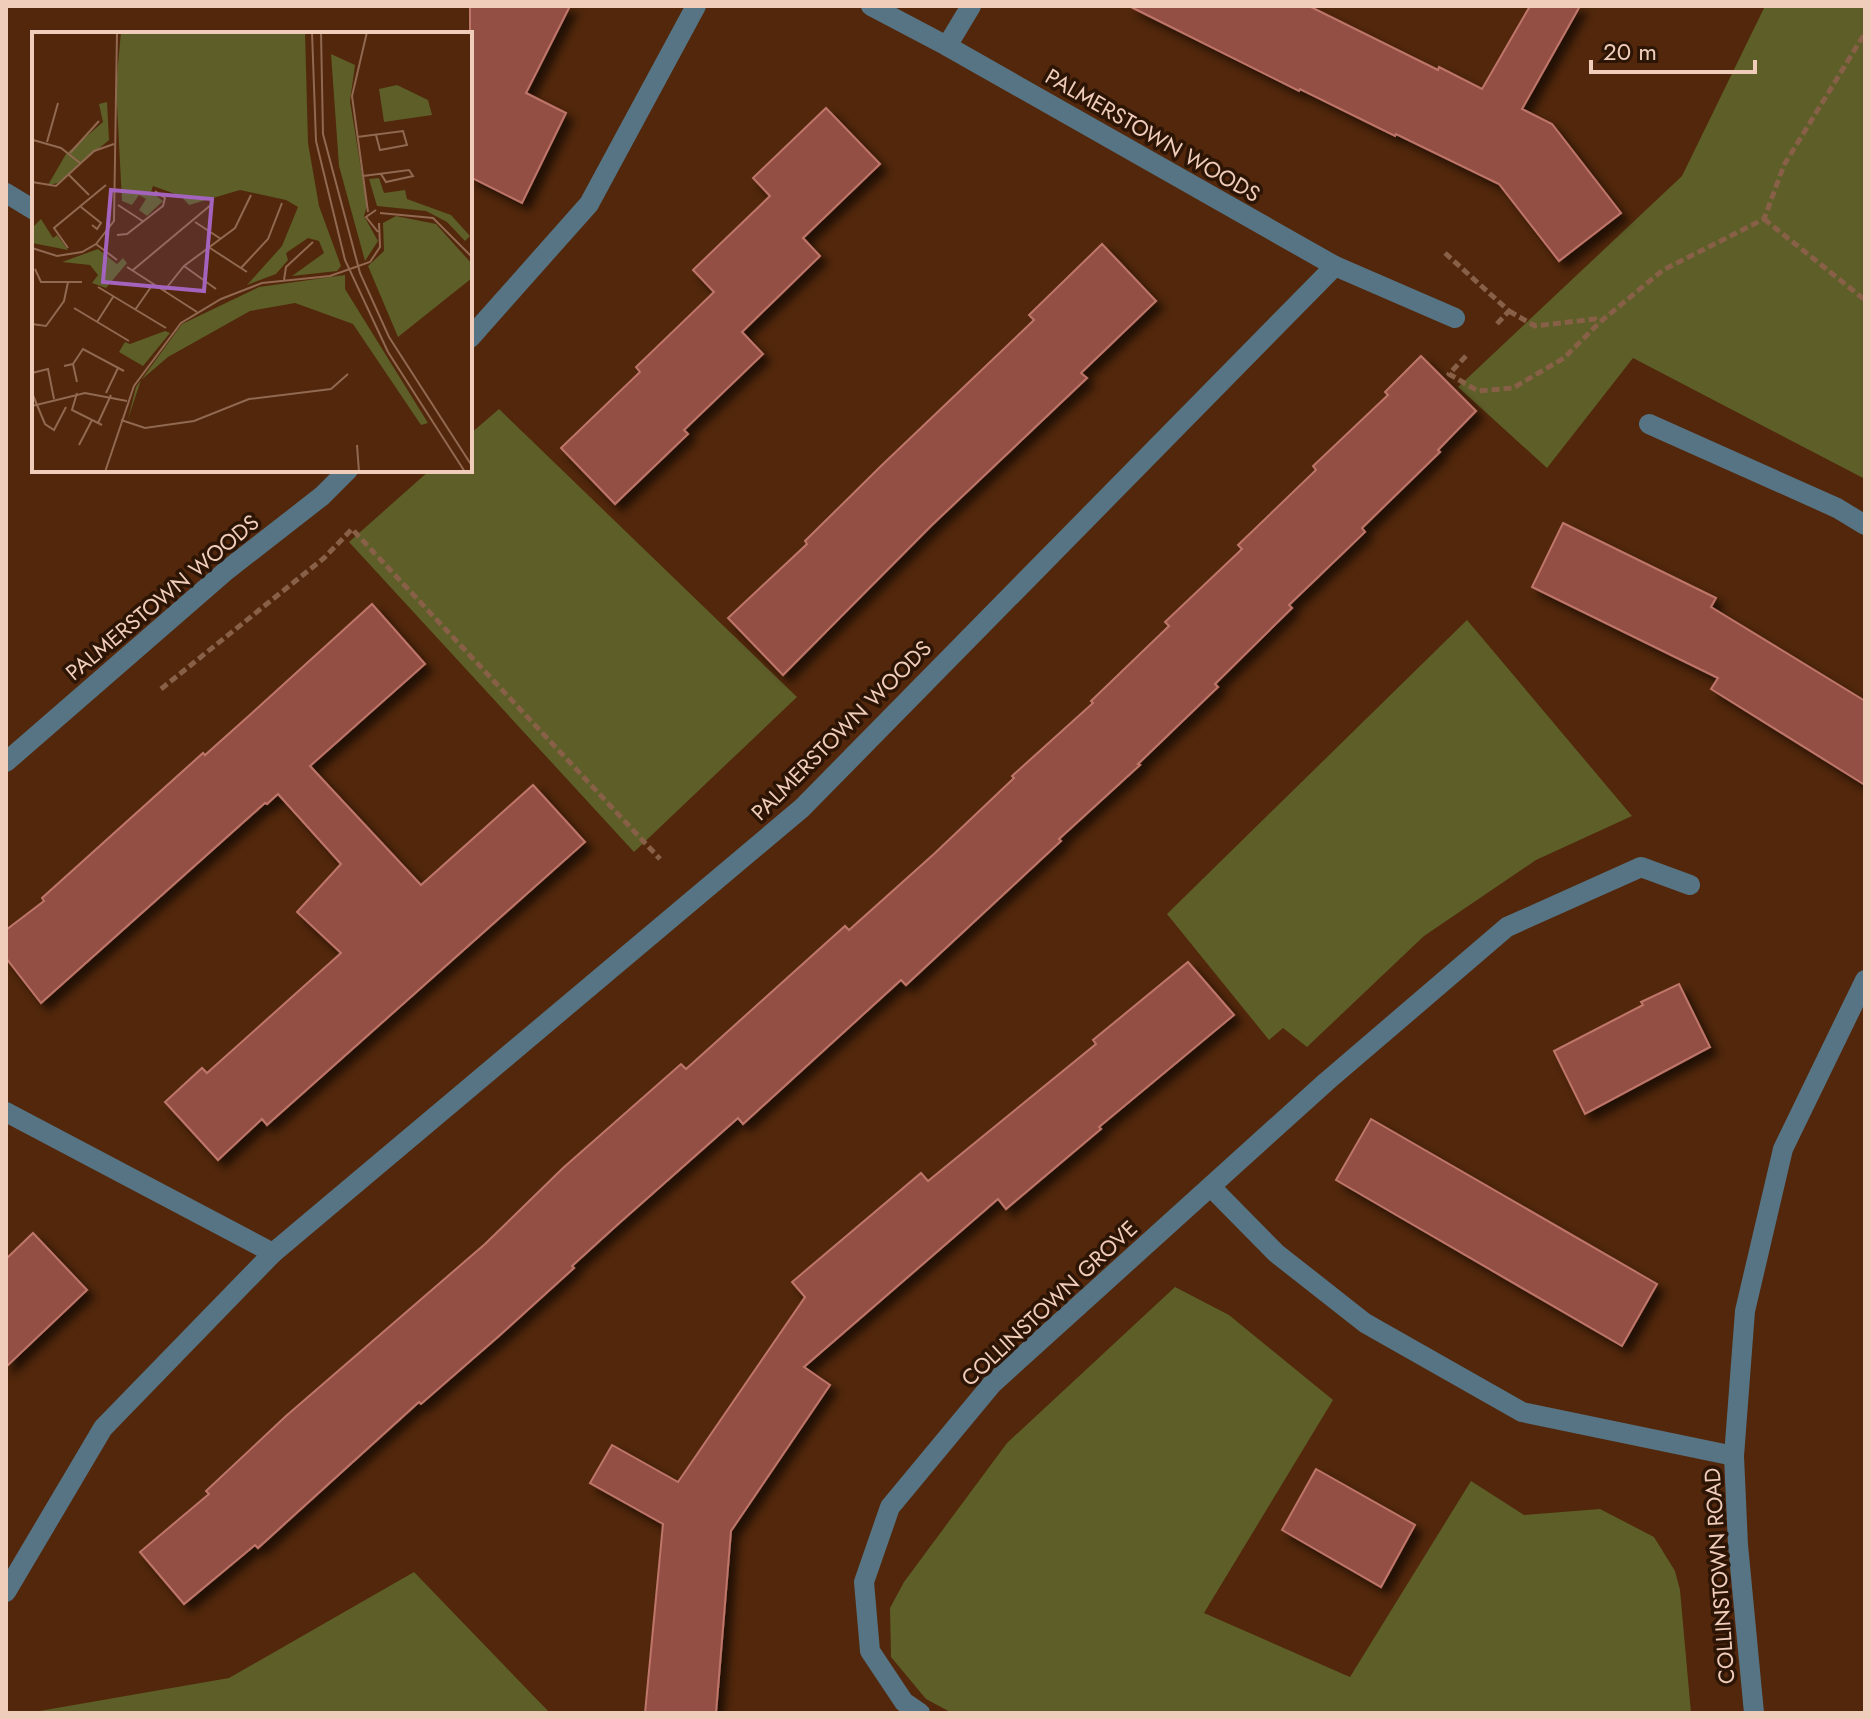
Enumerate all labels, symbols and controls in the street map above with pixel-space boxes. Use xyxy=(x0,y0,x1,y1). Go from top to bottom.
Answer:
scale bar xyxy=(1591,24,1755,74)
inset map xyxy=(32,32,472,472)
text: 20 m xyxy=(1603,34,1657,69)
street label: PALMERSTOWN WOODS xyxy=(1039,60,1267,210)
street label: PALMERSTOWN WOODS xyxy=(58,506,266,688)
street label: PALMERSTOWN WOODS xyxy=(744,633,938,827)
street label: COLLINSTOWN GROVE xyxy=(954,1213,1144,1393)
street label: COLLINSTOWN ROAD xyxy=(1695,1467,1743,1685)

